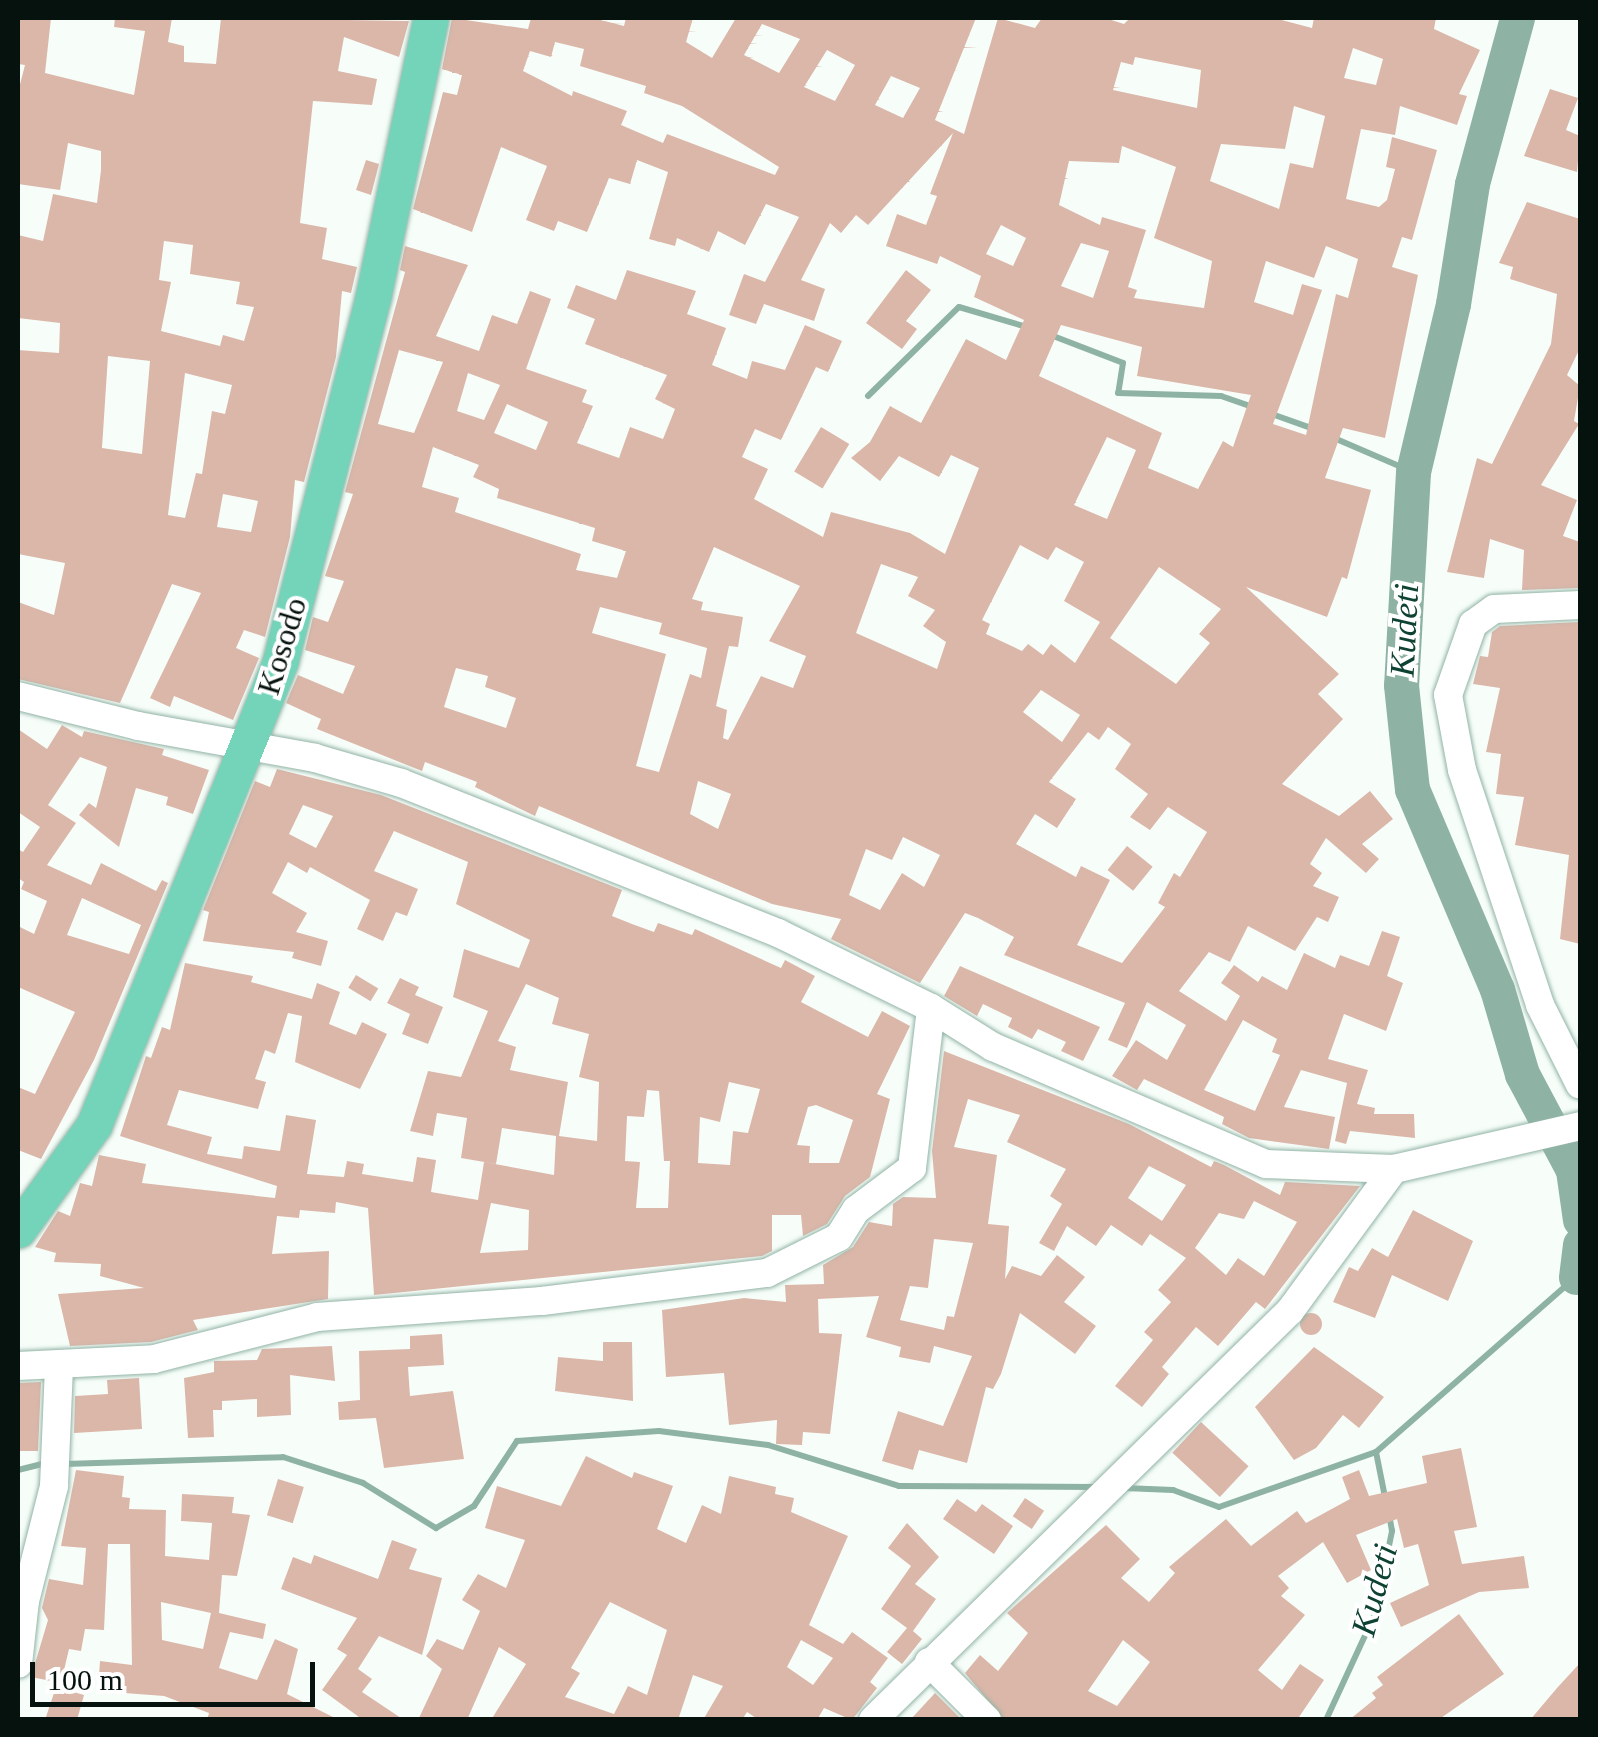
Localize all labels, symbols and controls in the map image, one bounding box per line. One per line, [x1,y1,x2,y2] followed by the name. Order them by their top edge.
[1382,582,1428,678] water label: Kudeti
[249,593,315,699] street label: Kosodo
[1343,1539,1407,1641] water label: Kudeti
[35,1642,320,1704] scale bar
[47,1663,123,1696] text: 100 m

